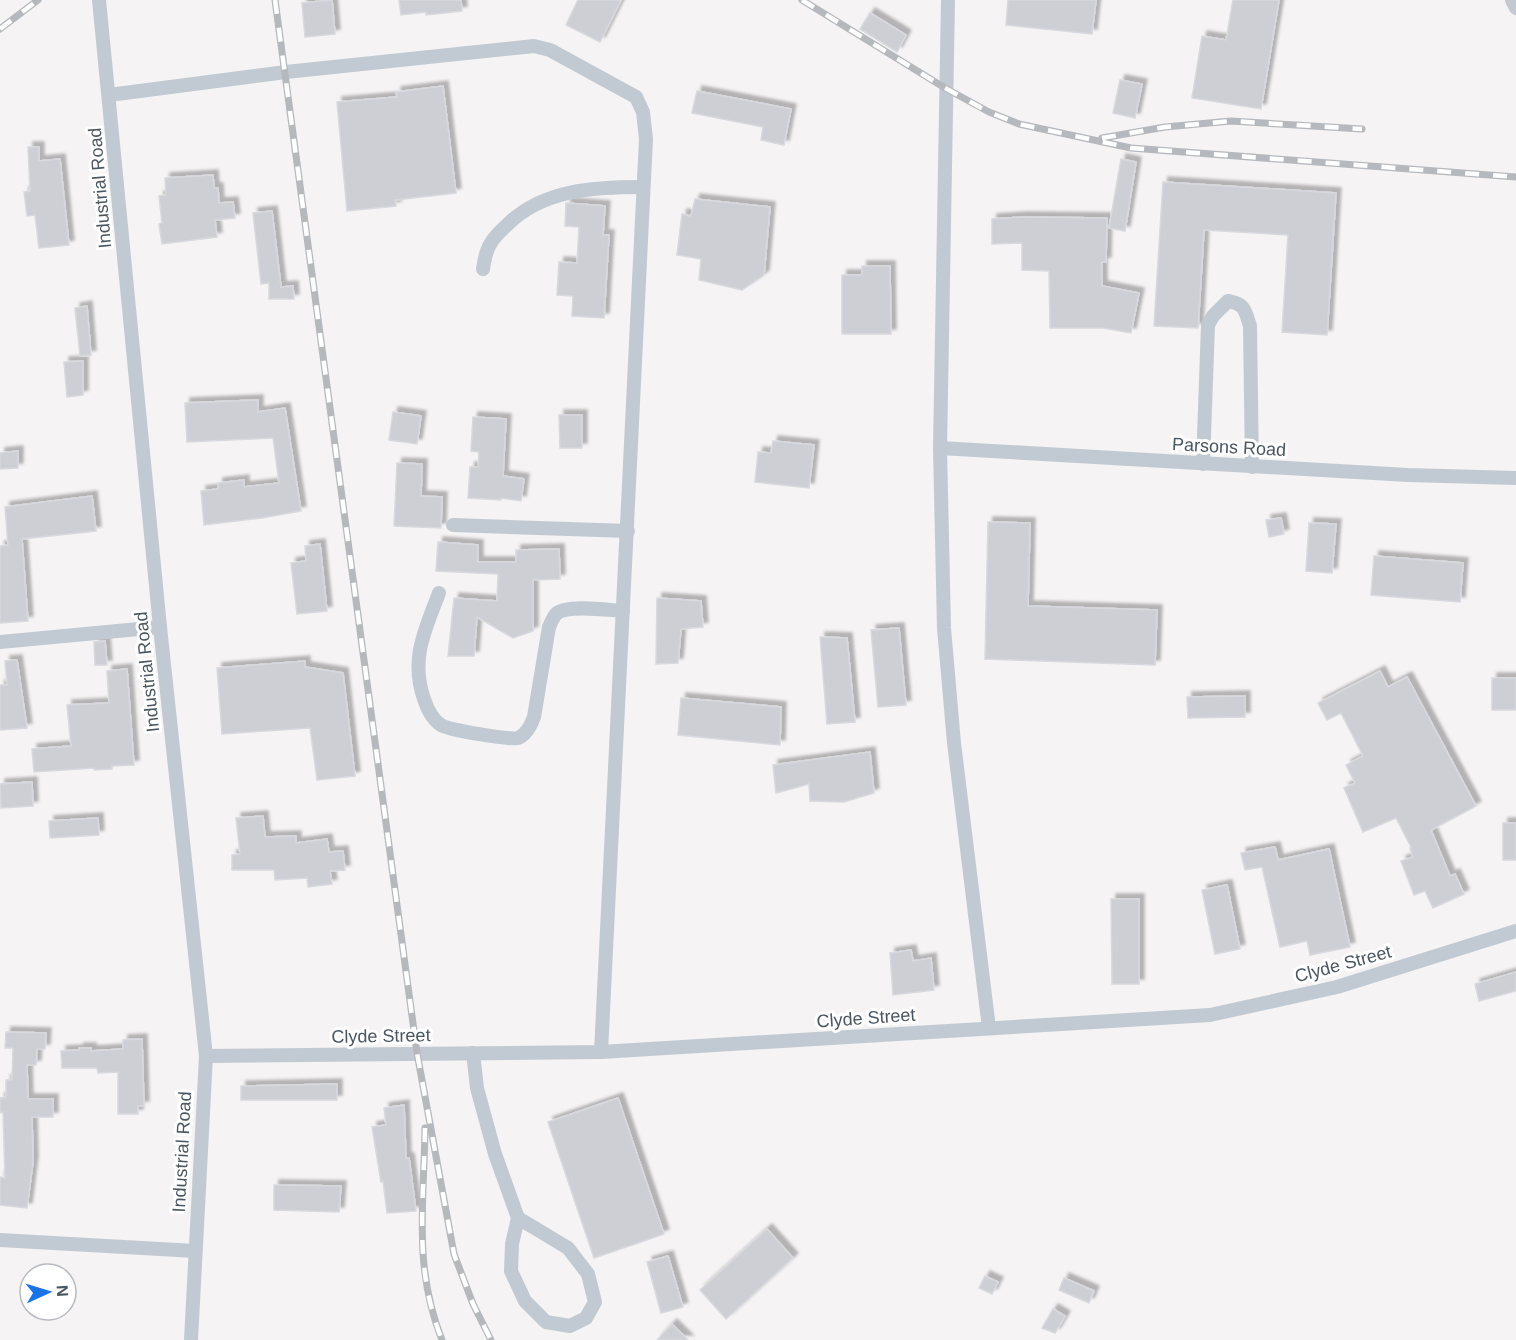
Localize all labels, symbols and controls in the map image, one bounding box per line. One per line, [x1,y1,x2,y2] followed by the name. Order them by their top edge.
[85,127,115,249] street label: Industrial Road
[1172,434,1286,460] street label: Parsons Road
[131,611,163,733] street label: Industrial Road
[1293,942,1393,986] street label: Clyde Street
[816,1005,916,1031] street label: Clyde Street
[331,1025,431,1047] street label: Clyde Street
[169,1091,195,1213] street label: Industrial Road
[18,1262,78,1322] north arrow
[54,1285,71,1297] text: N

